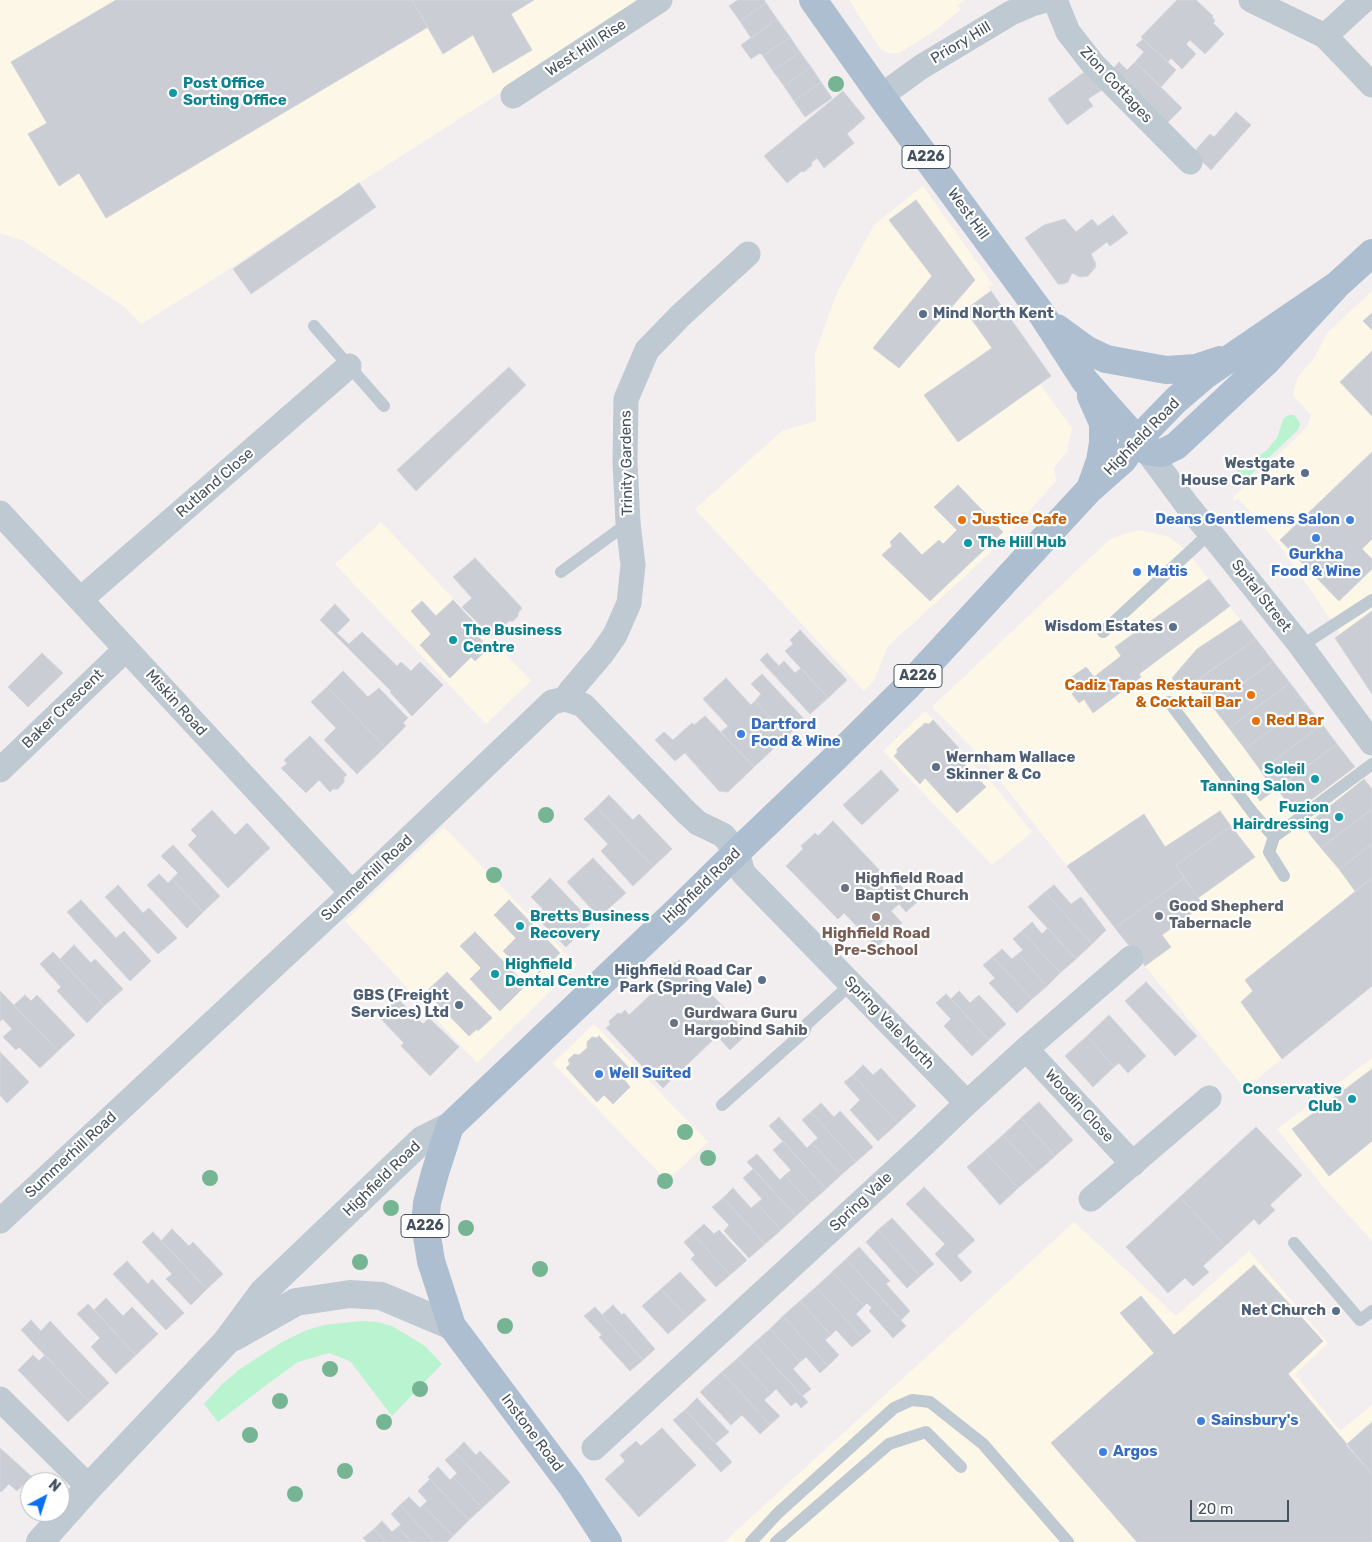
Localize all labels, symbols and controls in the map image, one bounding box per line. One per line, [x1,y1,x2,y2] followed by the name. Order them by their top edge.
[542,15,630,81] street label: West Hill Rise
[928,18,994,68] street label: Priory Hill
[1076,43,1156,127] street label: Zion Cottages
[183,75,287,110] place label: Post Office Sorting Office
[167,87,179,99] marker: Post Office Sorting Office
[902,146,950,168] road number: A226
[943,185,993,243] street label: West Hill
[933,305,1054,323] place label: Mind North Kent
[917,308,929,320] marker: Mind North Kent
[1101,395,1183,479] street label: Highfield Road
[617,410,637,516] street label: Trinity Gardens
[173,445,257,521] street label: Rutland Close
[1181,455,1295,490] place label: Westgate House Car Park
[1299,467,1311,479] marker: Westgate House Car Park
[972,511,1067,529] place label: Justice Cafe
[1155,511,1340,529] place label: Deans Gentlemens Salon
[956,514,968,526] marker: Justice Cafe
[1344,514,1356,526] marker: Deans Gentlemens Salon
[1310,532,1322,544] marker: Gurkha Food & Wine
[978,534,1067,552] place label: The Hill Hub
[962,537,974,549] marker: The Hill Hub
[1271,546,1361,581] place label: Gurkha Food & Wine
[1227,556,1295,636] street label: Spital Street
[1147,563,1188,581] place label: Matis
[1131,566,1143,578] marker: Matis
[1045,618,1163,636] place label: Wisdom Estates
[1167,621,1179,633] marker: Wisdom Estates
[463,622,562,657] place label: The Business Centre
[447,634,459,646] marker: The Business Centre
[894,664,942,688] road number: A226
[18,666,108,752] street label: Baker Crescent
[142,666,210,740] street label: Miskin Road
[1065,677,1241,712] place label: Cadiz Tapas Restaurant & Cocktail Bar
[1245,689,1257,701] marker: Cadiz Tapas Restaurant & Cocktail Bar
[1266,712,1324,730] place label: Red Bar
[1250,715,1262,727] marker: Red Bar
[751,716,841,751] place label: Dartford Food & Wine
[735,728,747,740] marker: Dartford Food & Wine
[946,749,1075,784] place label: Wernham Wallace Skinner & Co
[930,761,942,773] marker: Wernham Wallace Skinner & Co
[1200,761,1305,796] place label: Soleil Tanning Salon
[1309,773,1321,785] marker: Soleil Tanning Salon
[1233,799,1329,834] place label: Fuzion Hairdressing
[1333,811,1345,823] marker: Fuzion Hairdressing
[318,831,416,925] street label: Summerhill Road
[660,845,744,927] street label: Highfield Road
[855,870,969,905] place label: Highfield Road Baptist Church
[839,882,851,894] marker: Highfield Road Baptist Church
[1169,898,1284,933] place label: Good Shepherd Tabernacle
[530,908,650,943] place label: Bretts Business Recovery
[1153,910,1165,922] marker: Good Shepherd Tabernacle
[870,911,882,923] marker: Highfield Road Pre-School
[514,920,526,932] marker: Bretts Business Recovery
[822,925,930,960] place label: Highfield Road Pre-School
[505,956,609,991] place label: Highfield Dental Centre
[614,962,752,997] place label: Highfield Road Car Park (Spring Vale)
[489,968,501,980] marker: Highfield Dental Centre
[840,973,938,1073] street label: Spring Vale North
[756,974,768,986] marker: Highfield Road Car Park (Spring Vale)
[351,987,449,1022] place label: GBS (Freight Services) Ltd
[453,999,465,1011] marker: GBS (Freight Services) Ltd
[684,1005,808,1040] place label: Gurdwara Guru Hargobind Sahib
[668,1017,680,1029] marker: Gurdwara Guru Hargobind Sahib
[609,1065,691,1083] place label: Well Suited
[1041,1066,1117,1146] street label: Woodin Close
[593,1068,605,1080] marker: Well Suited
[1242,1081,1342,1116] place label: Conservative Club
[1346,1093,1358,1105] marker: Conservative Club
[22,1108,120,1202] street label: Summerhill Road
[340,1138,424,1220] street label: Highfield Road
[826,1169,896,1235] street label: Spring Vale
[401,1214,449,1238] road number: A226
[1241,1302,1326,1320] place label: Net Church
[1330,1305,1342,1317] marker: Net Church
[497,1391,567,1475] street label: Instone Road
[1211,1412,1299,1430] place label: Sainsbury's
[1195,1415,1207,1427] marker: Sainsbury's
[1113,1443,1157,1461] place label: Argos
[1097,1446,1109,1458] marker: Argos
[20,1472,70,1522] north arrow
[45,1476,64,1496] text: N
[1192,1490,1291,1522] scale bar
[1198,1500,1233,1518] text: 20 m

